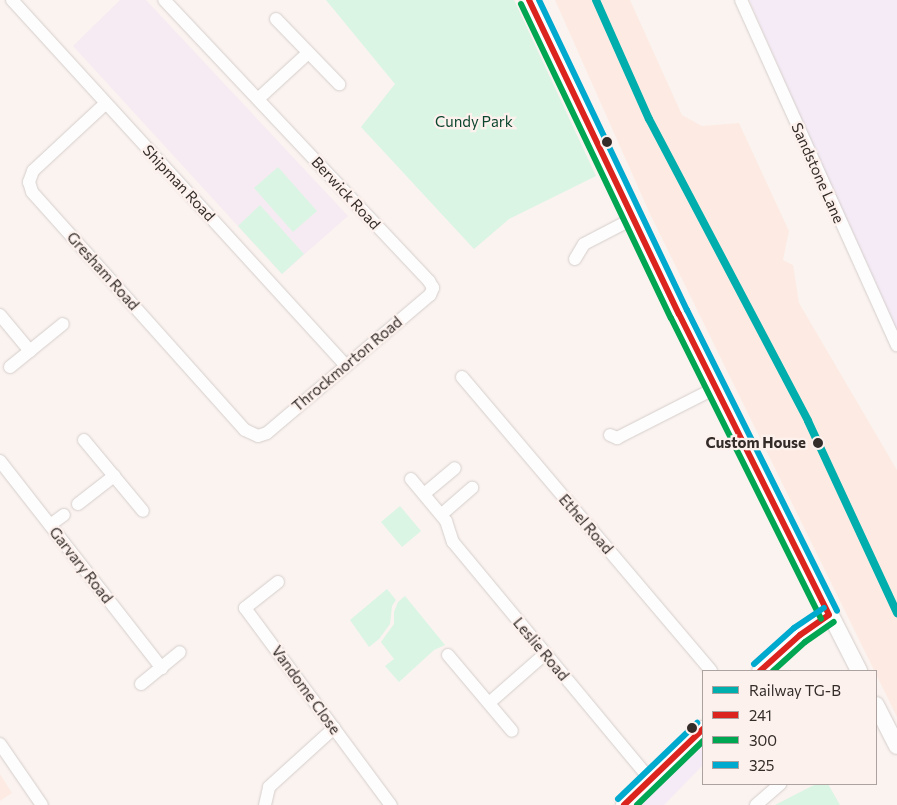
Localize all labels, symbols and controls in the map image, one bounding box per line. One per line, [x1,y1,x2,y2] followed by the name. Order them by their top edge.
[435,113,513,131] park label: Cundy Park
[788,120,848,226] street label: Sandstone Lane
[602,137,612,147] unlabelled marker
[139,141,219,225] street label: Shipman Road
[308,153,384,233] street label: Berwick Road
[63,228,143,314] street label: Gresham Road
[288,313,406,415] street label: Throckmorton Road
[705,434,806,452] place label: Custom House
[809,434,827,452] marker: Custom House
[555,491,617,557] street label: Ethel Road
[46,523,116,607] street label: Garvary Road
[509,614,573,684] street label: Leslie Road
[268,642,344,738] street label: Vandome Close
[702,670,877,785] legend
[749,681,841,699] text: Railway TG-B
[749,706,772,724] text: 241
[687,723,697,733] unlabelled marker
[749,731,777,749] text: 300
[749,756,774,774] text: 325

